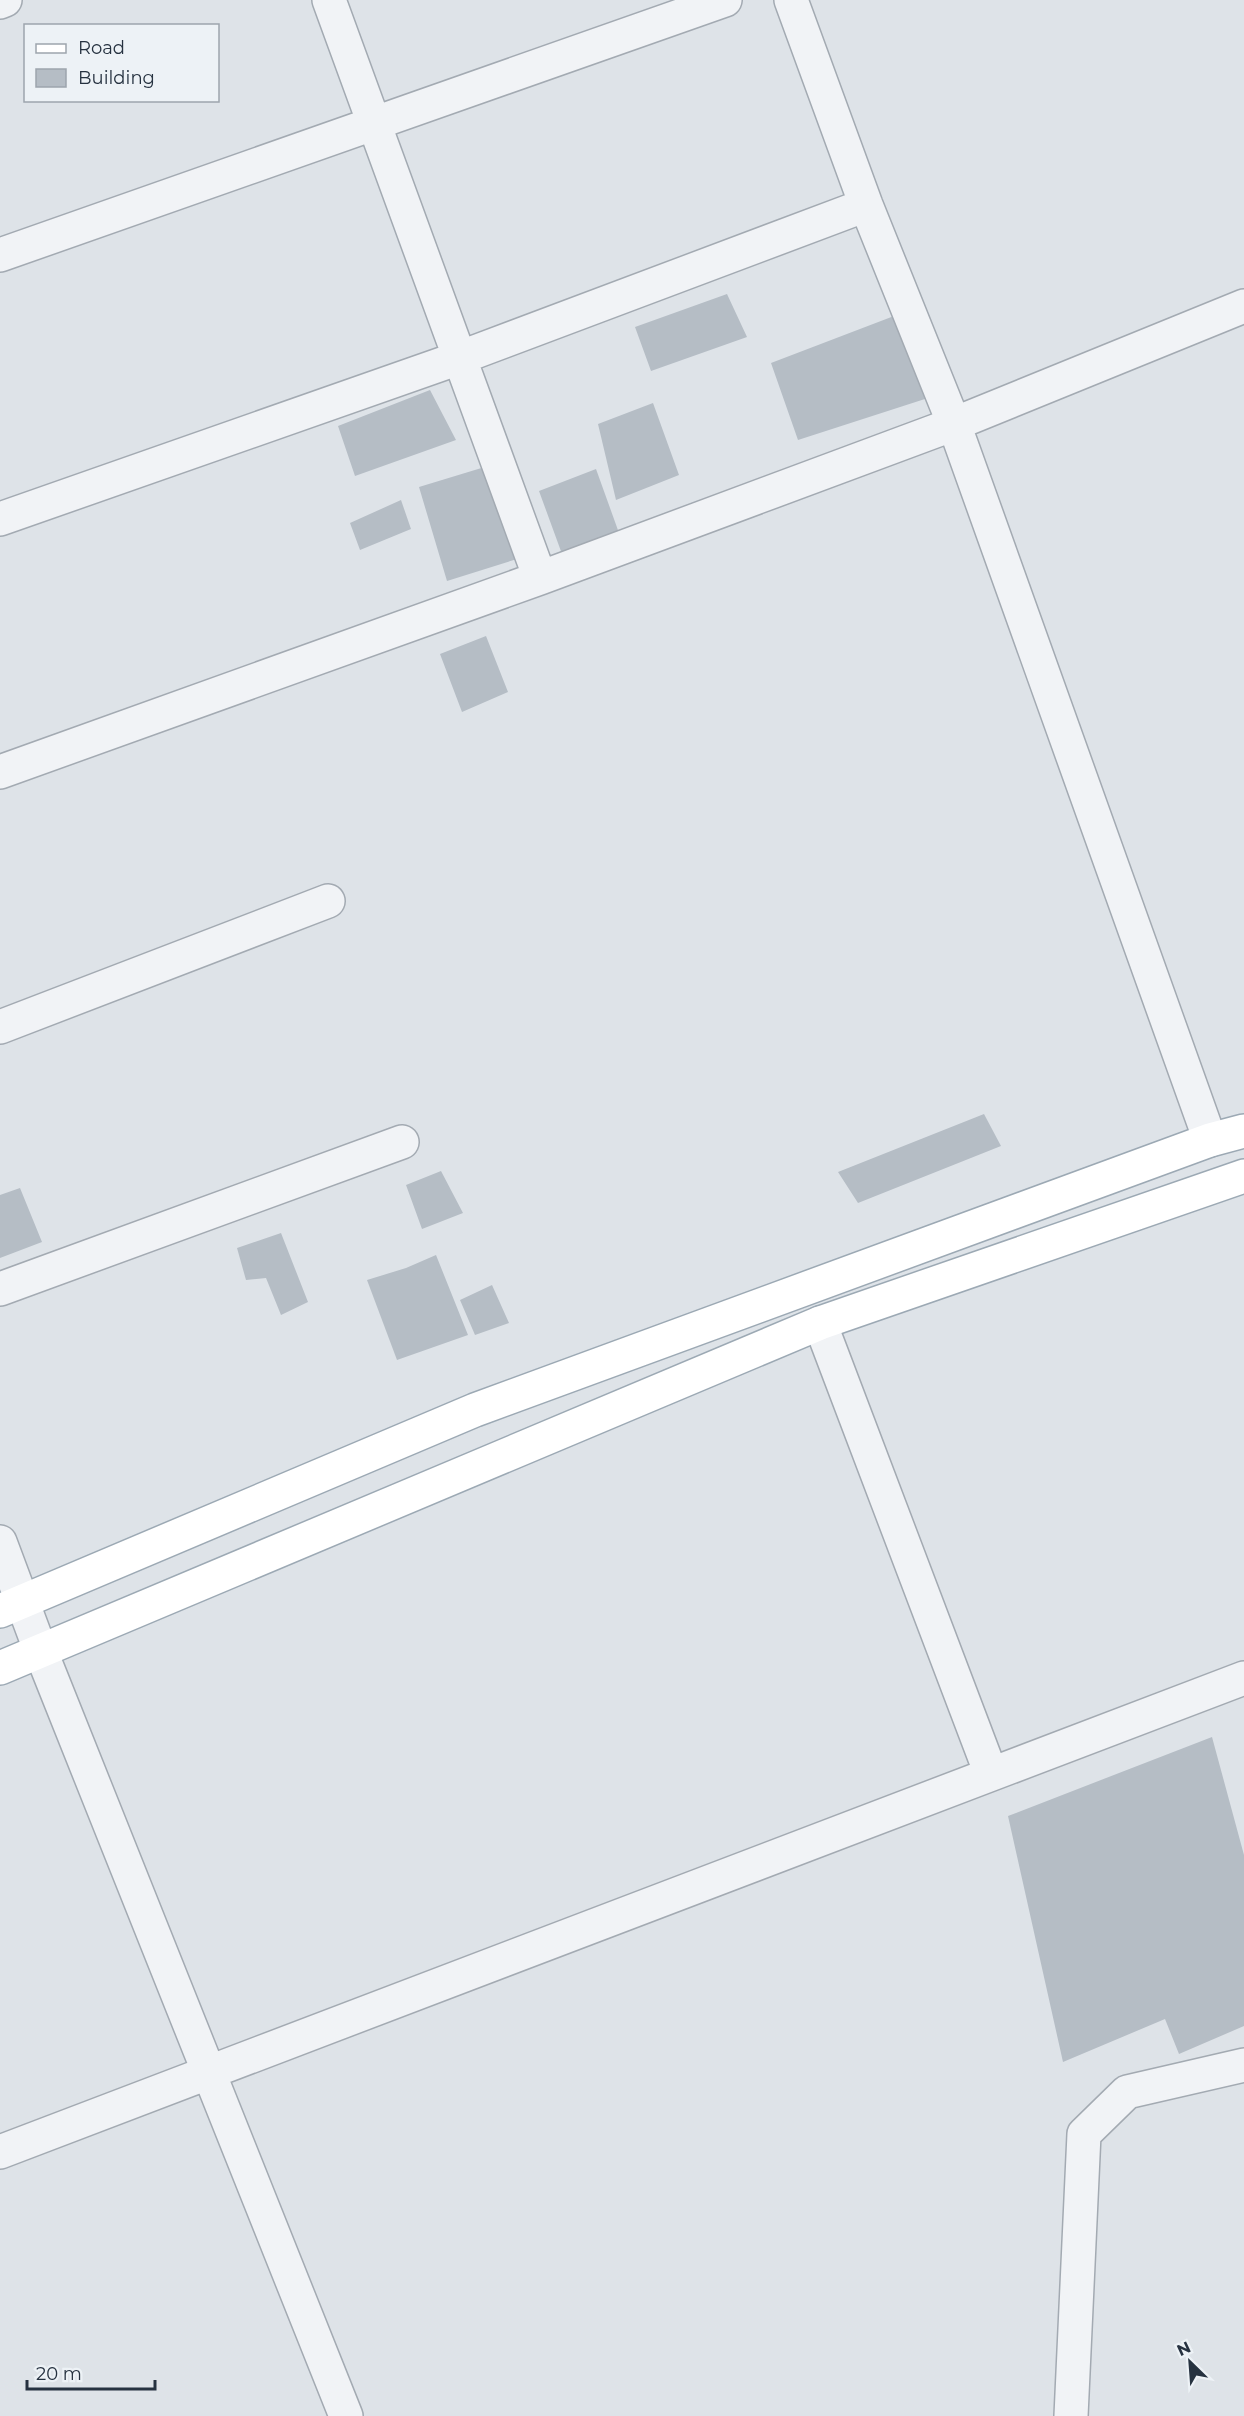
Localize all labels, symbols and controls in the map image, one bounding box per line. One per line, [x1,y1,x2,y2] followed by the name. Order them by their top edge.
[24,24,219,102] legend
[78,37,125,59] text: Road
[78,67,155,89] text: Building
[1160,2332,1220,2392] north arrow
[1174,2338,1194,2360] text: N
[27,2353,154,2391] scale bar
[36,2363,82,2385] text: 20 m

